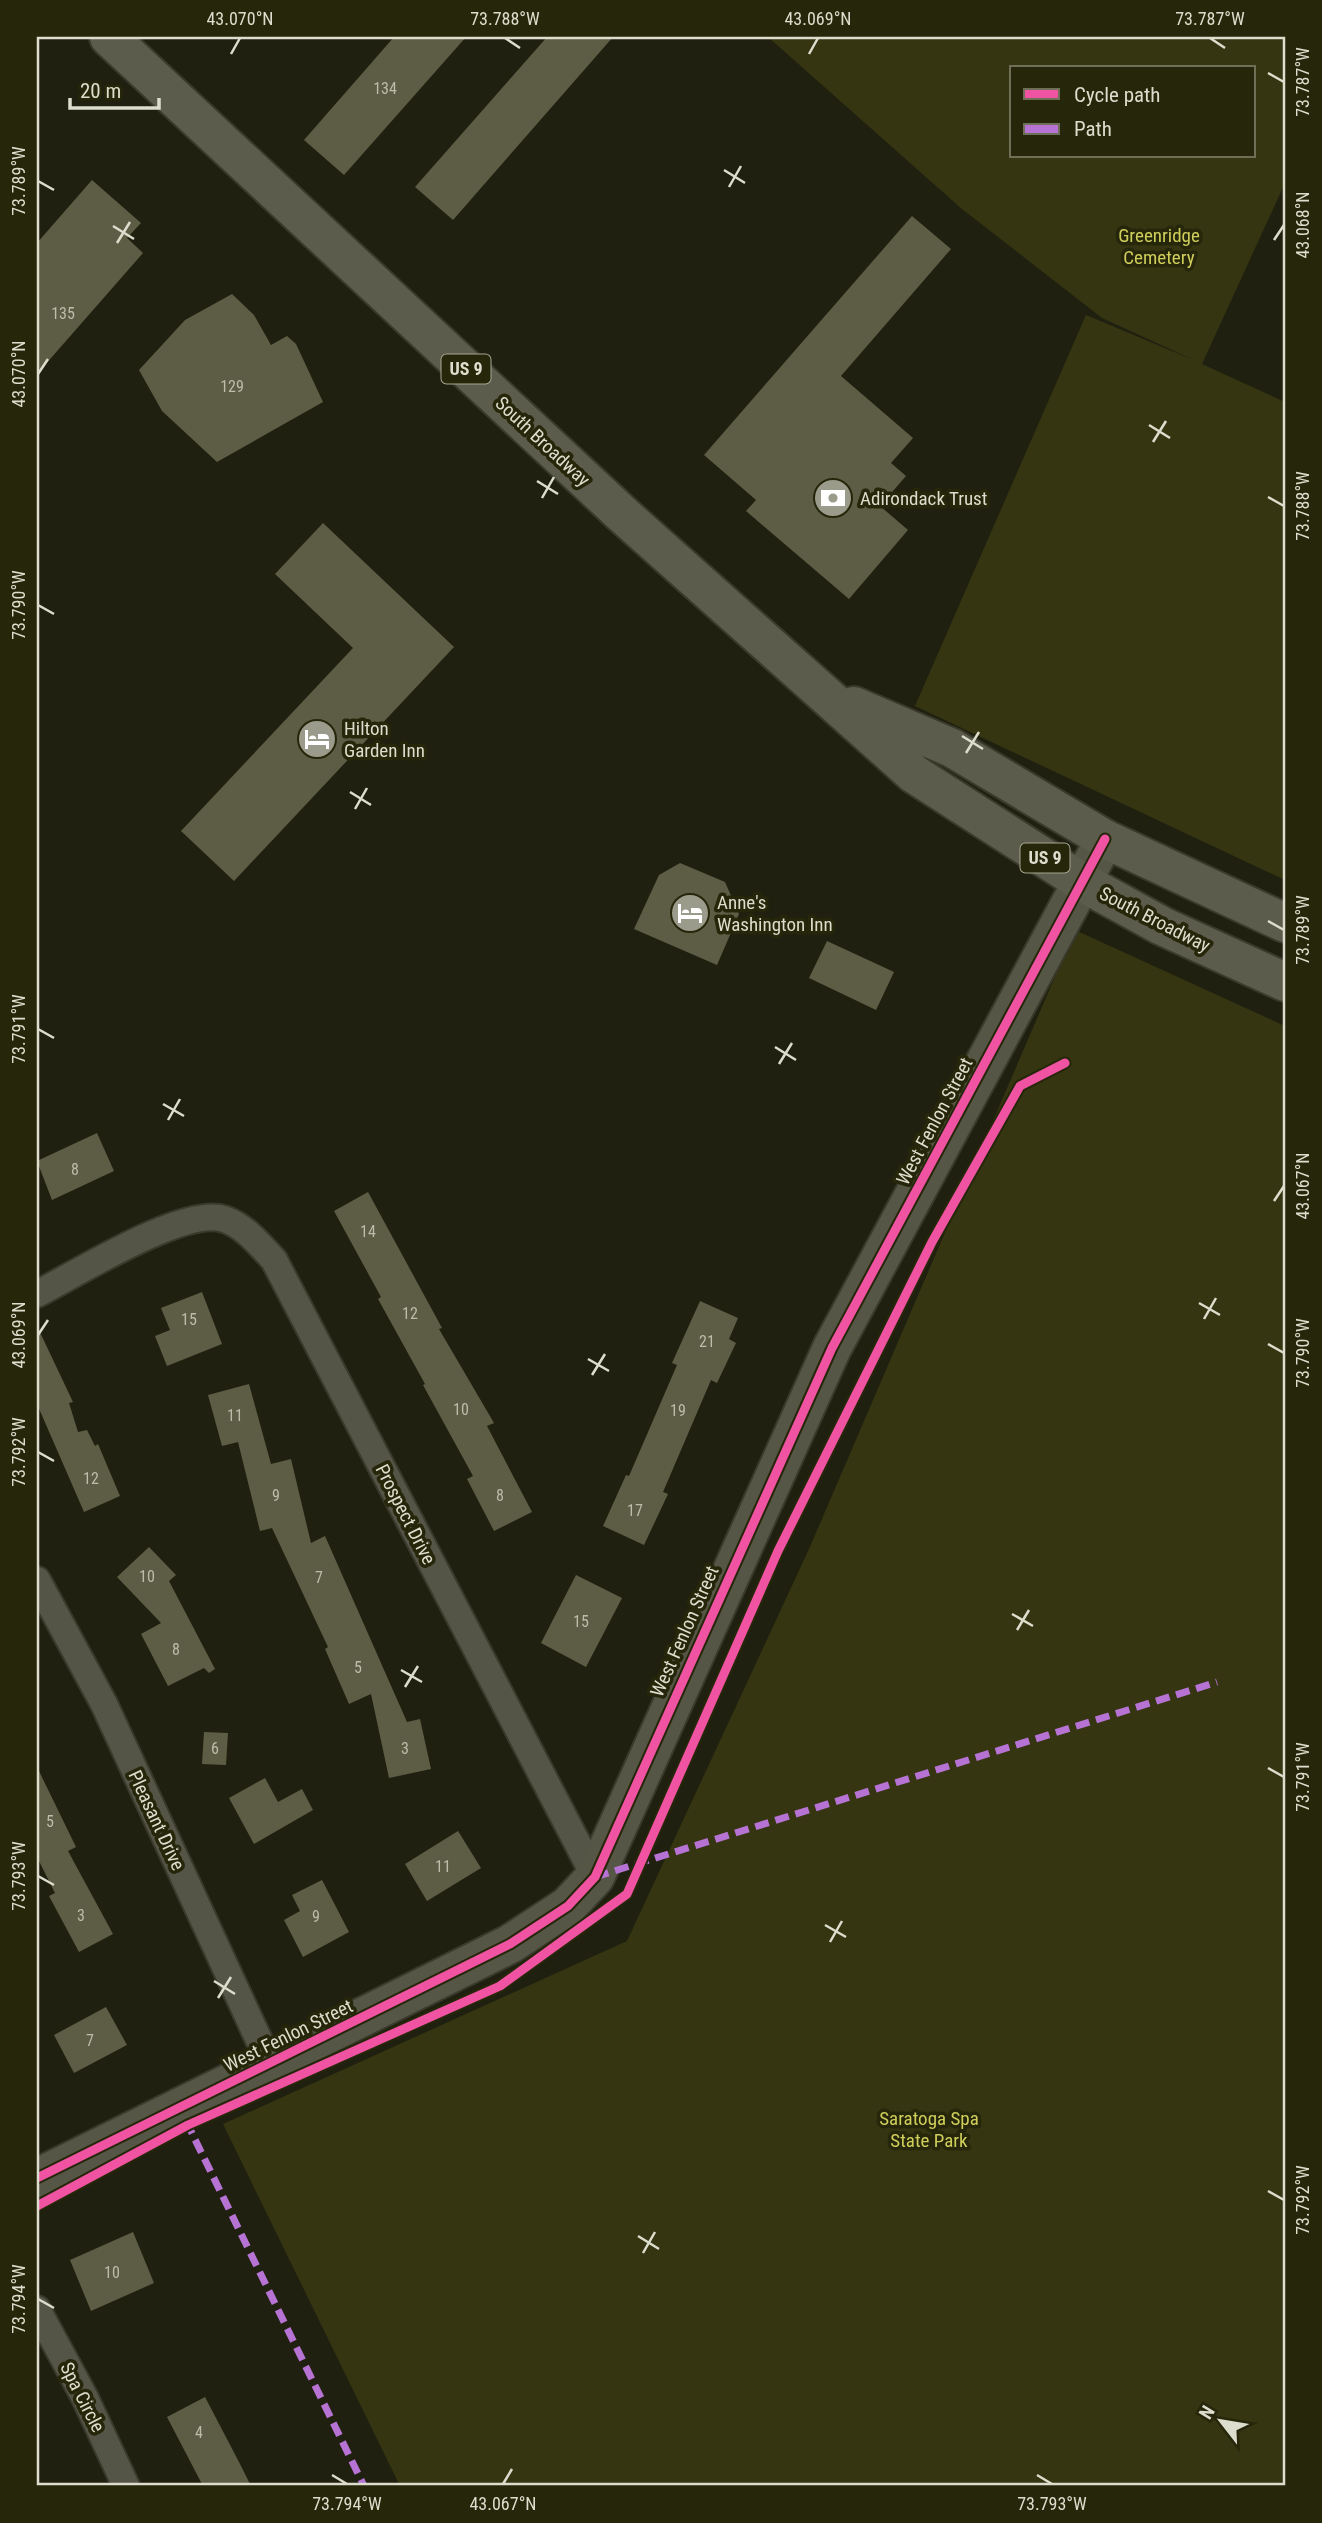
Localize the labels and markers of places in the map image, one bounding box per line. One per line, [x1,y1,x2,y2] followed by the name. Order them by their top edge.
[812,477,854,519] bank icon: Adirondack Trust
[860,487,987,510] place label: Adirondack Trust
[344,717,425,762] place label: Hilton Garden Inn
[296,718,338,760] hotel icon: Hilton Garden Inn
[717,891,833,936] place label: Anne's Washington Inn
[669,892,711,934] hotel icon: Anne's Washington Inn

